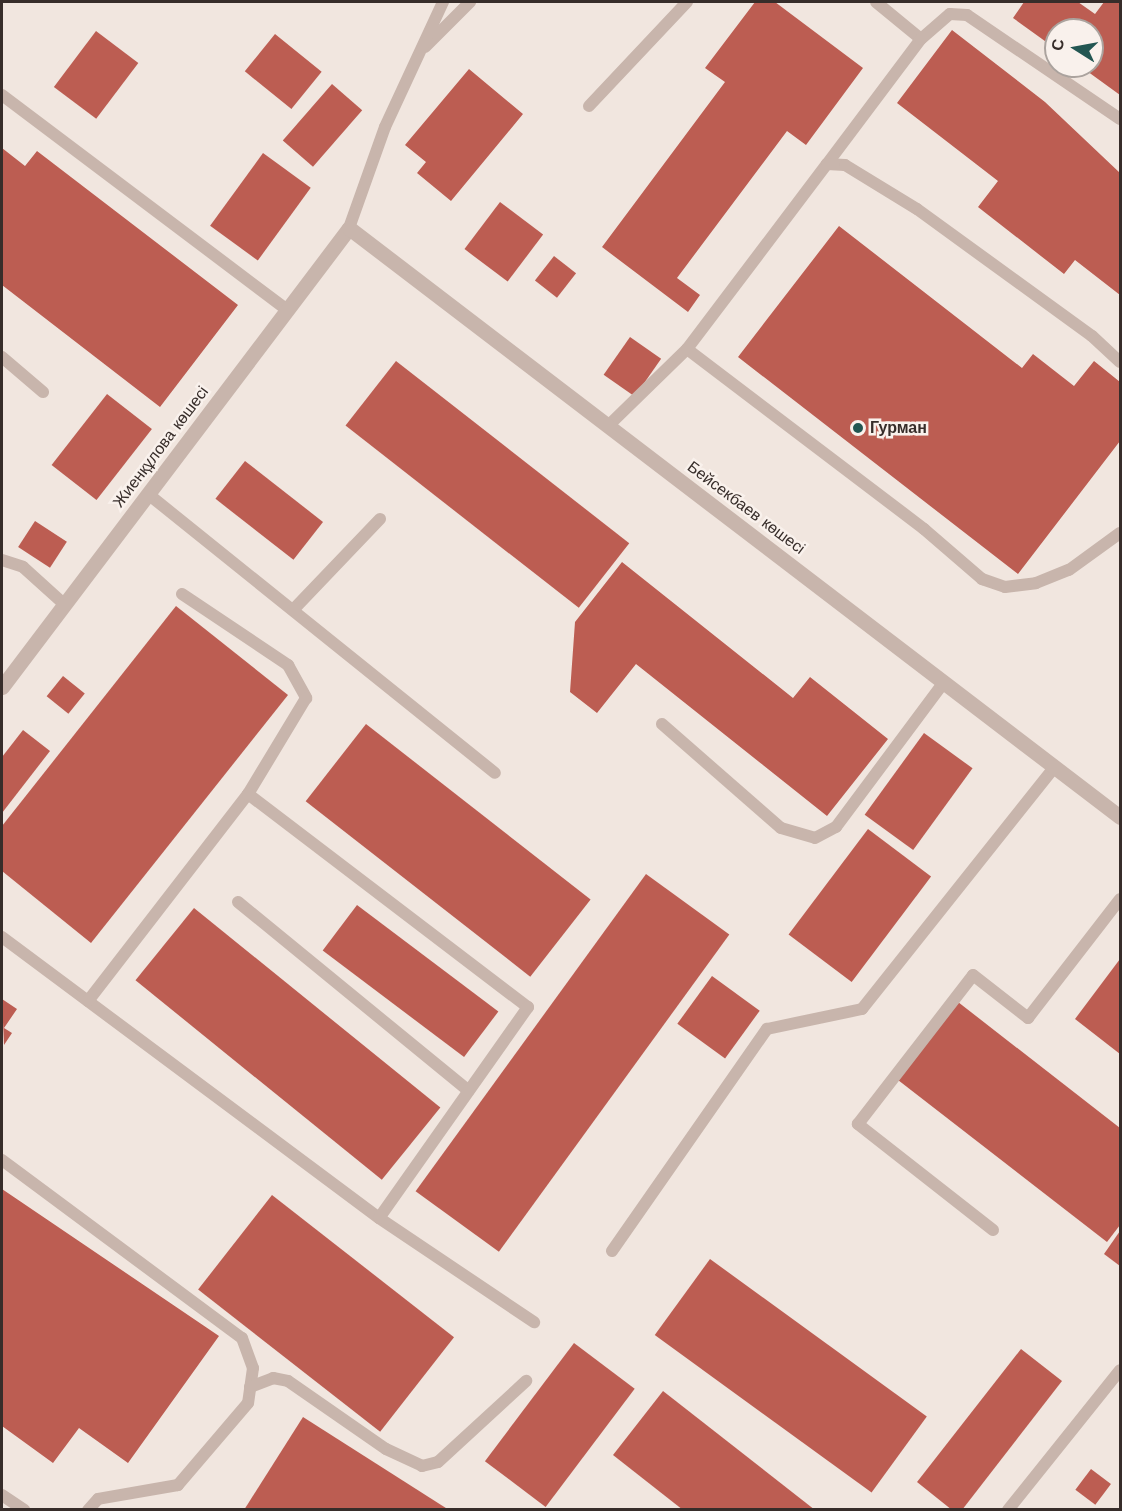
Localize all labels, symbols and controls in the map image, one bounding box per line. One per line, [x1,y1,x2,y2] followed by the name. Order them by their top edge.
[1044,18,1104,78] north arrow
[1047,37,1068,52] text: С
[109,383,213,511] street label: Жиенқұлова көшесі
[870,418,927,438] place label: Гурман
[851,421,865,435] marker: Гурман
[683,458,809,558] street label: Бейсекбаев көшесі

